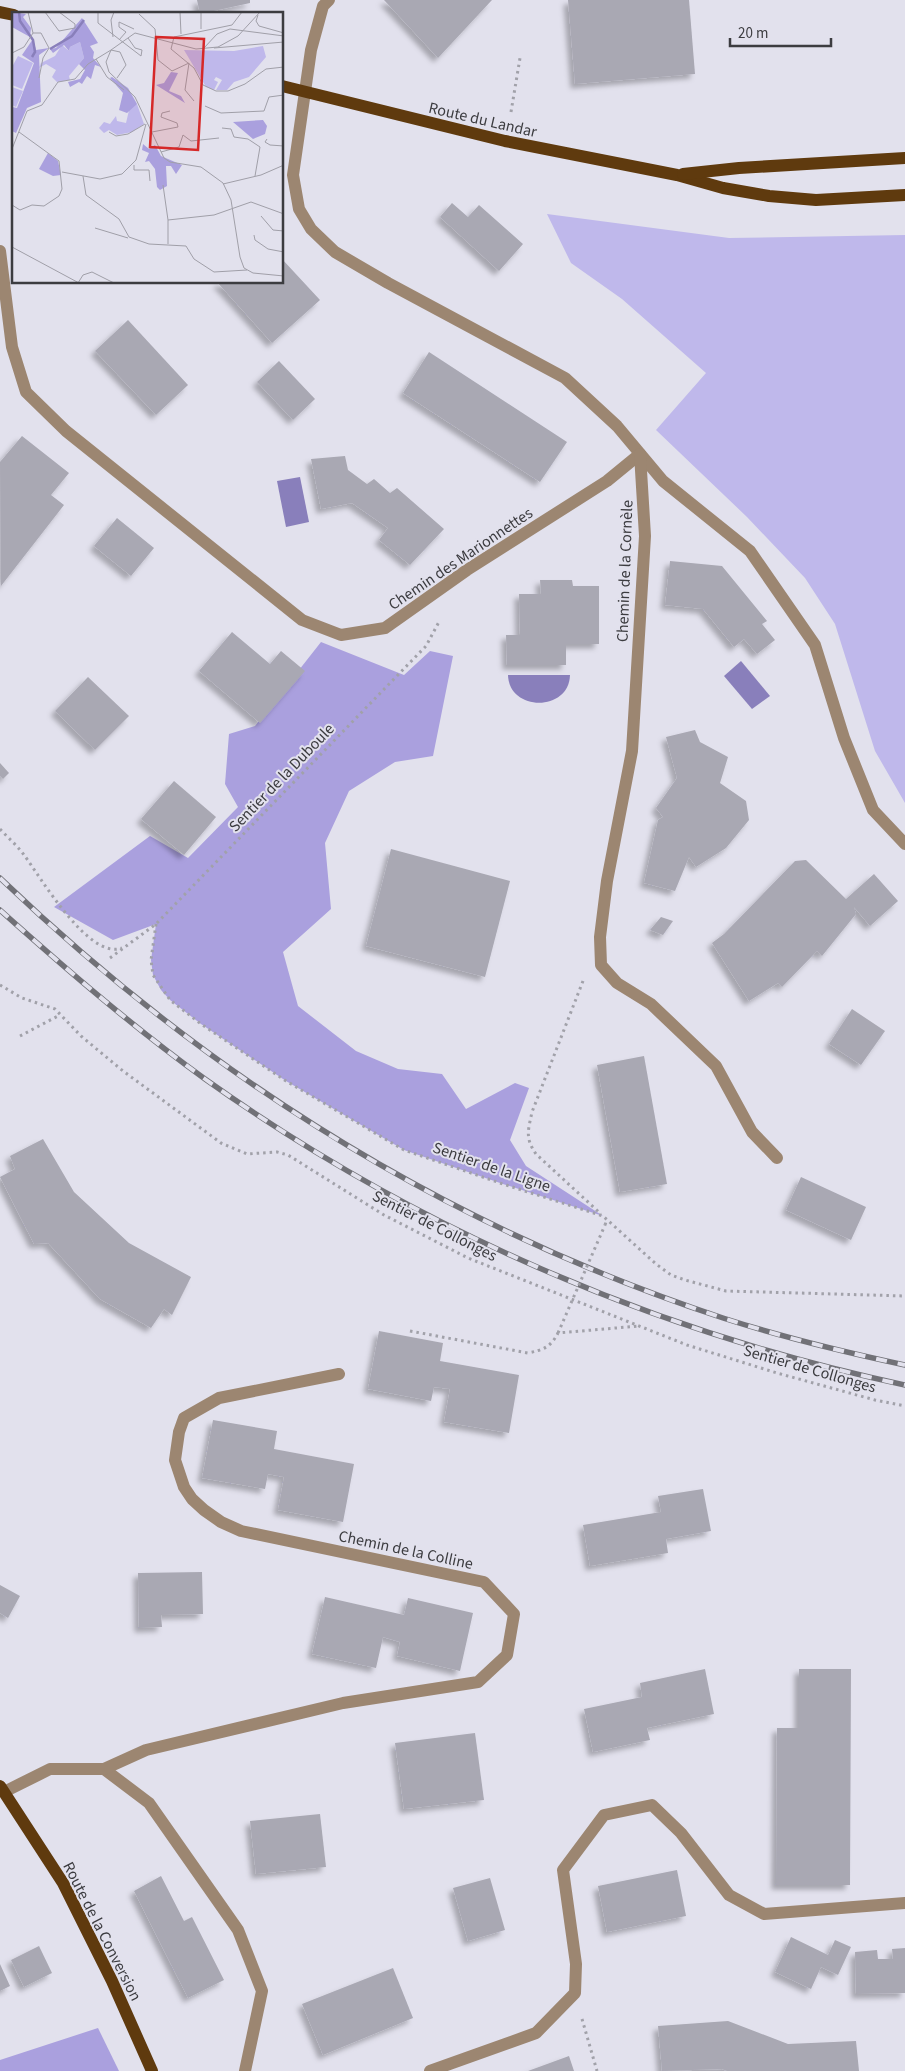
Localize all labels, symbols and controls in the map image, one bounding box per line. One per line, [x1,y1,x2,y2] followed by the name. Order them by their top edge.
[12,12,284,284] inset map
[730,15,831,47] scale bar
[738,23,768,44] text: 20 m
[426,97,540,143] street label: Route du Landar
[612,499,638,643] street label: Chemin de la Cornèle
[384,502,537,615] street label: Chemin des Marionnettes
[224,718,339,837] street label: Sentier de la Duboule
[430,1137,554,1197] street label: Sentier de la Ligne
[368,1185,501,1267] street label: Sentier de Collonges
[741,1339,879,1399] street label: Sentier de Collonges
[337,1525,475,1575] street label: Chemin de la Colline
[57,1858,147,2005] street label: Route de la Conversion

